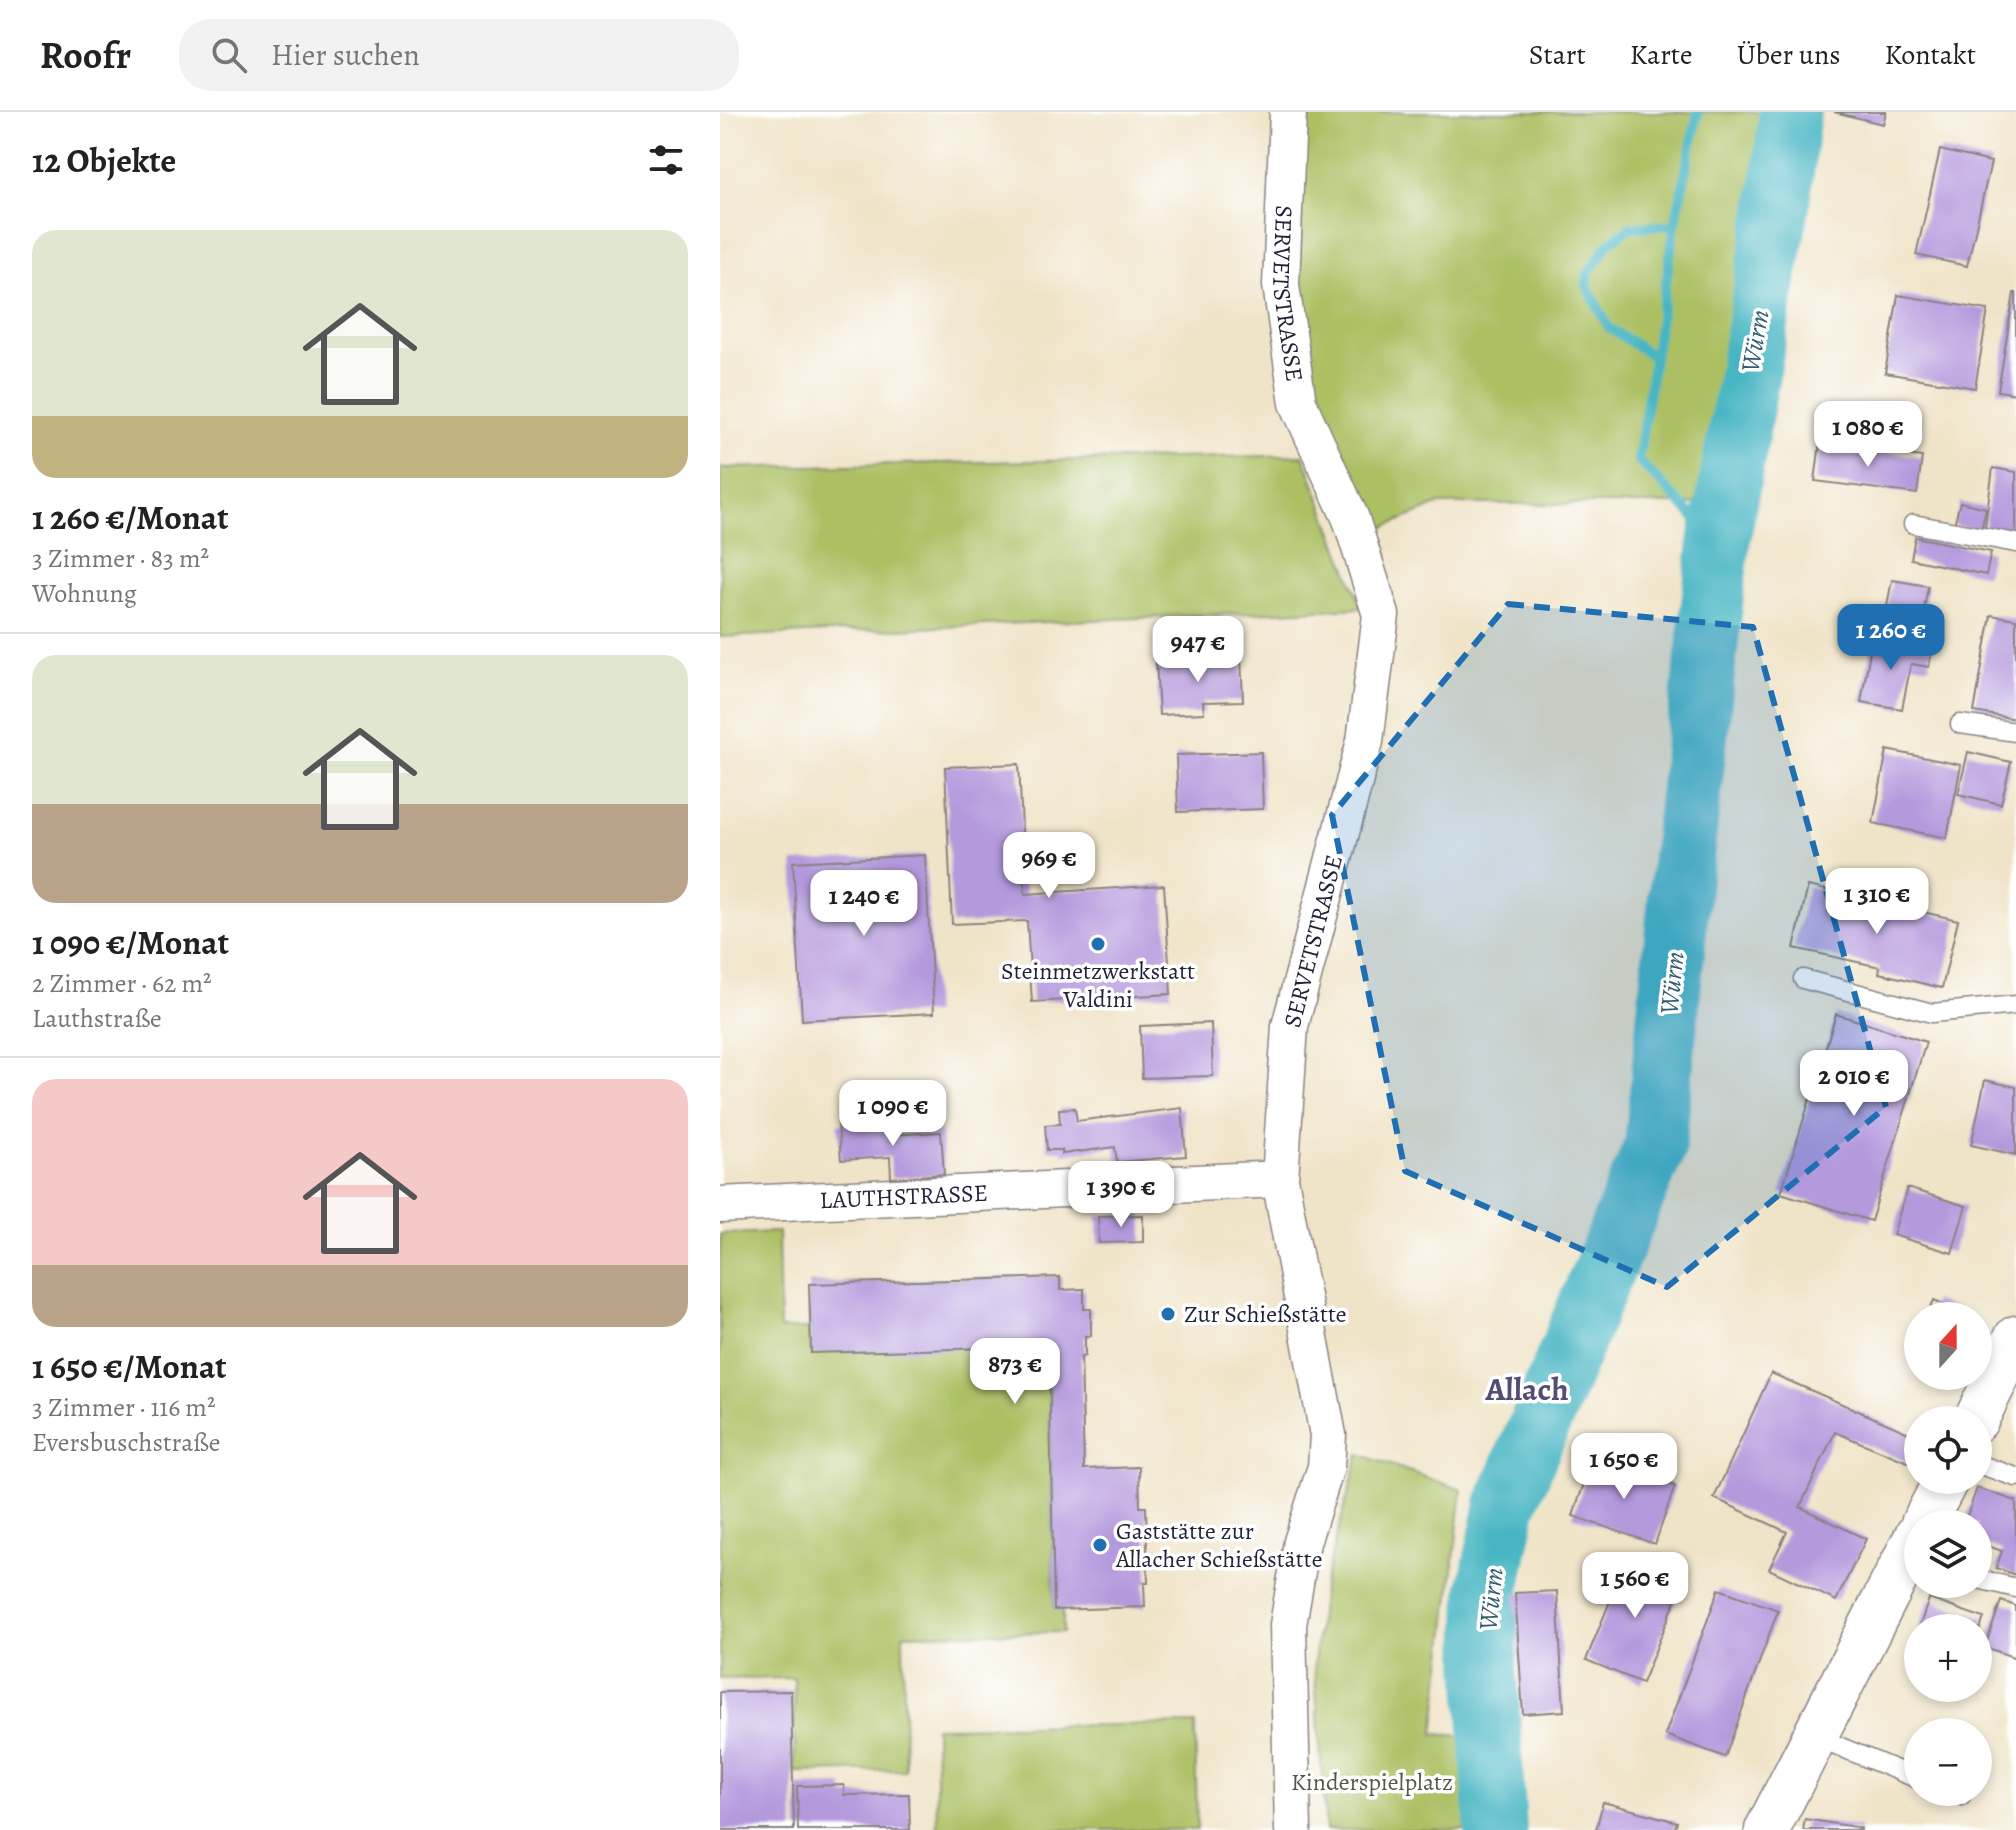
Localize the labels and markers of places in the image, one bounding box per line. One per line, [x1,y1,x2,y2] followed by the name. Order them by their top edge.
[1794,401,1942,469] pin: 1 080 €
[1817,604,1965,672] pin: 1 260 €
[1142,616,1254,684] pin: 947 €
[993,832,1105,900] pin: 969 €
[1803,868,1951,936] pin: 1 310 €
[790,870,938,938] pin: 1 240 €
[1089,935,1107,953] marker: Steinmetzwerkstatt Valdini
[1001,955,1195,1015] place label: Steinmetzwerkstatt Valdini
[1780,1050,1928,1118] pin: 2 010 €
[819,1080,967,1148] pin: 1 090 €
[1047,1161,1195,1229] pin: 1 390 €
[1184,1298,1347,1330] place label: Zur Schießstätte
[1159,1305,1177,1323] marker: Zur Schießstätte
[959,1338,1071,1406] pin: 873 €
[1550,1433,1698,1501] pin: 1 650 €
[1115,1515,1322,1575] place label: Gaststätte zur Allacher Schießstätte
[1091,1536,1109,1554] marker: Gaststätte zur Allacher Schießstätte
[1561,1552,1709,1620] pin: 1 560 €

